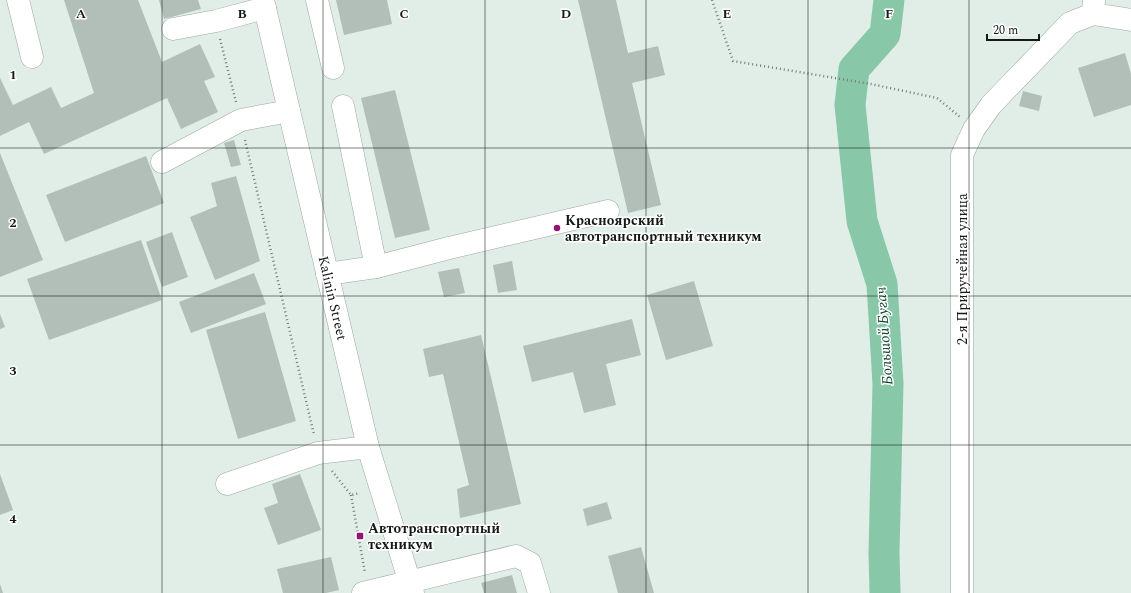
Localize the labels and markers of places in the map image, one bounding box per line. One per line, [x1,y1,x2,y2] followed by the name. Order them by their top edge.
[565,210,762,247] place label: Красноярский автотранспортный техникум
[552,223,562,233] marker: Красноярский автотранспортный техникум
[368,518,500,555] place label: Автотранспортный техникум
[355,531,365,541] marker: Автотранспортный техникум

